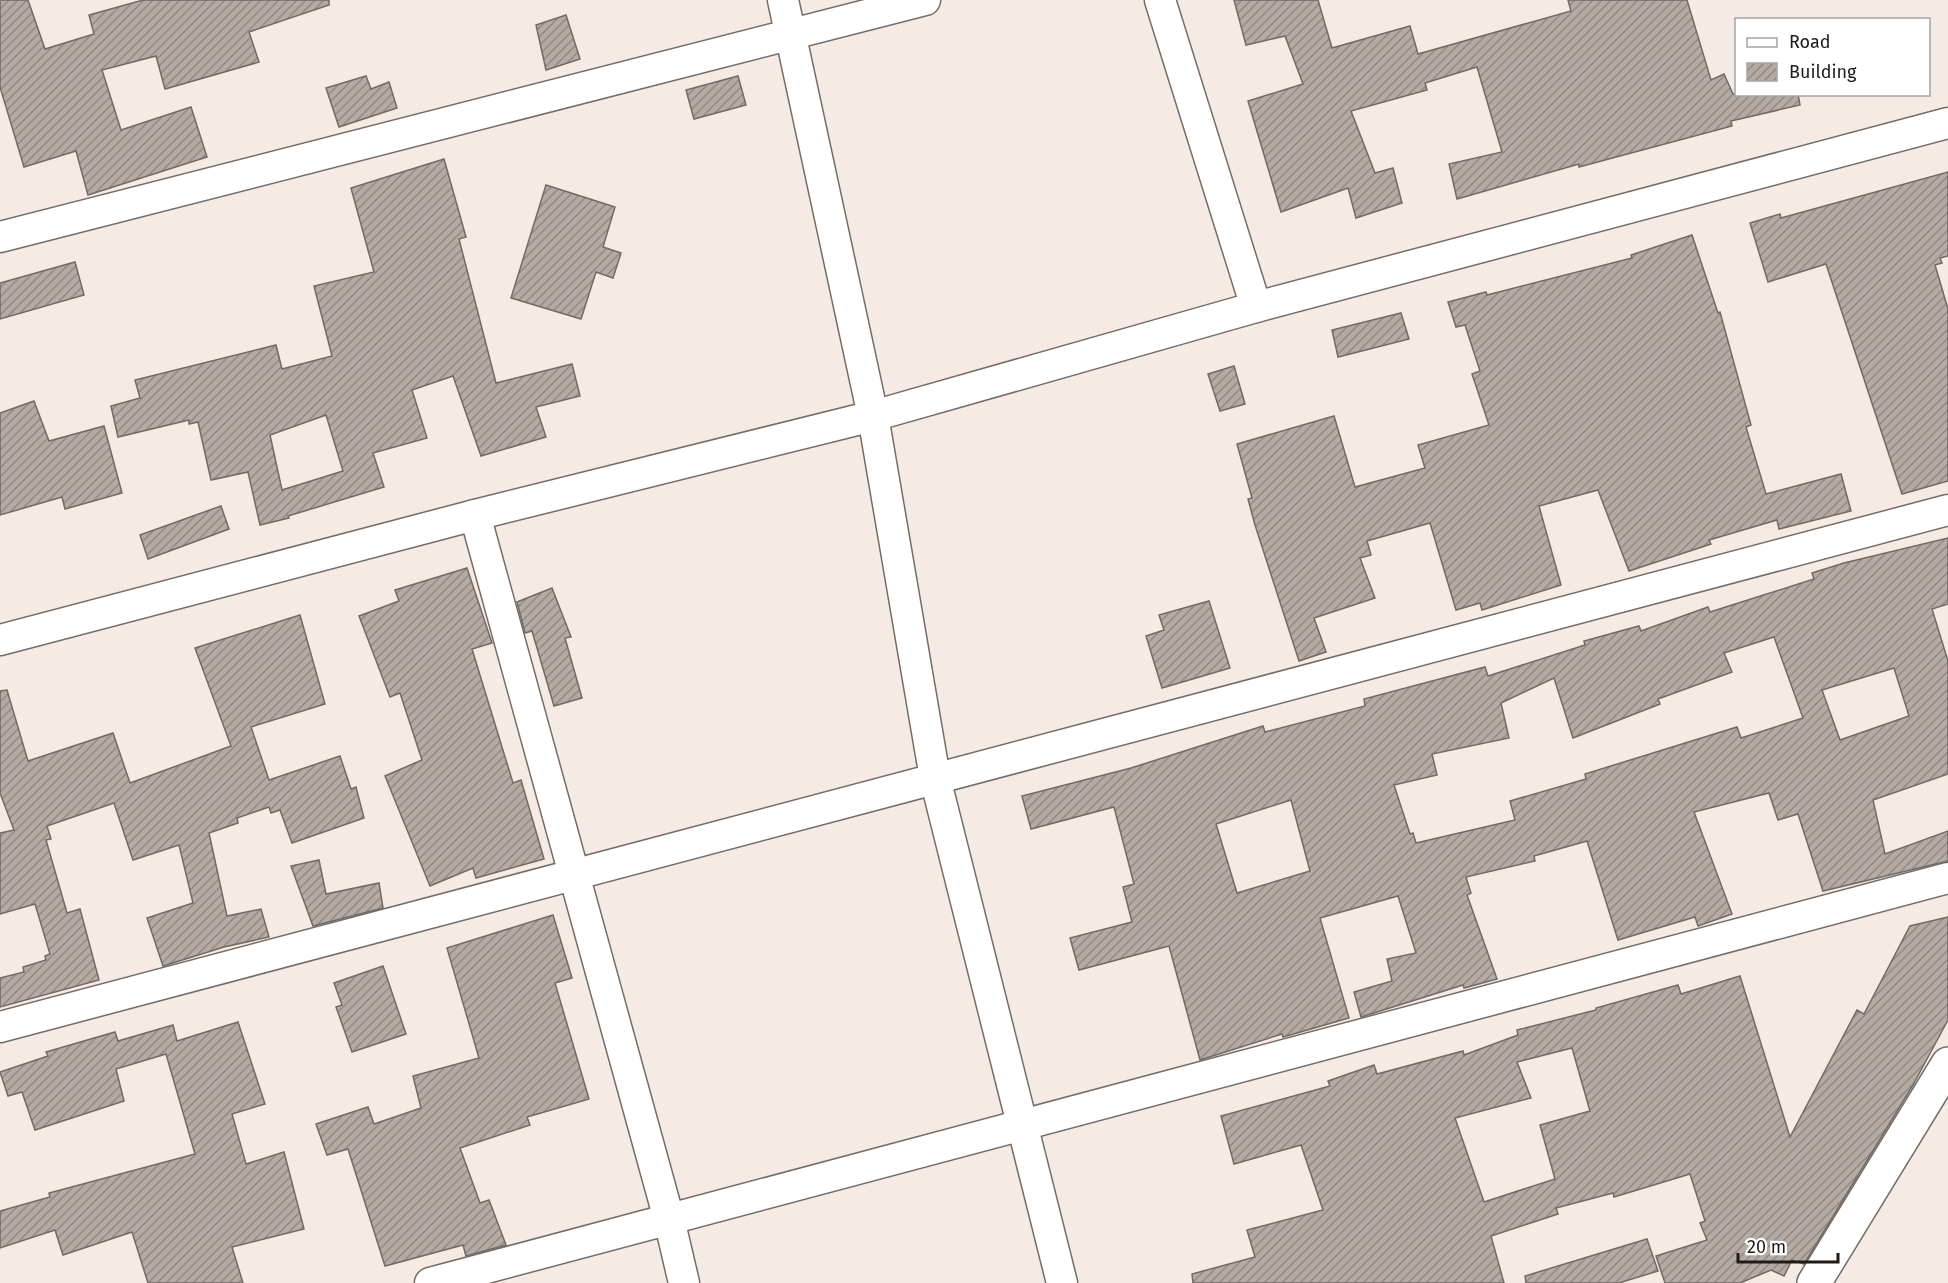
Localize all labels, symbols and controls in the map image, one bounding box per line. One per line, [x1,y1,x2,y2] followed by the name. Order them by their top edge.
[1735,18,1930,96] legend
[1789,31,1831,53] text: Road
[1789,61,1857,83] text: Building
[1738,1226,1838,1264] scale bar
[1747,1236,1786,1258] text: 20 m

